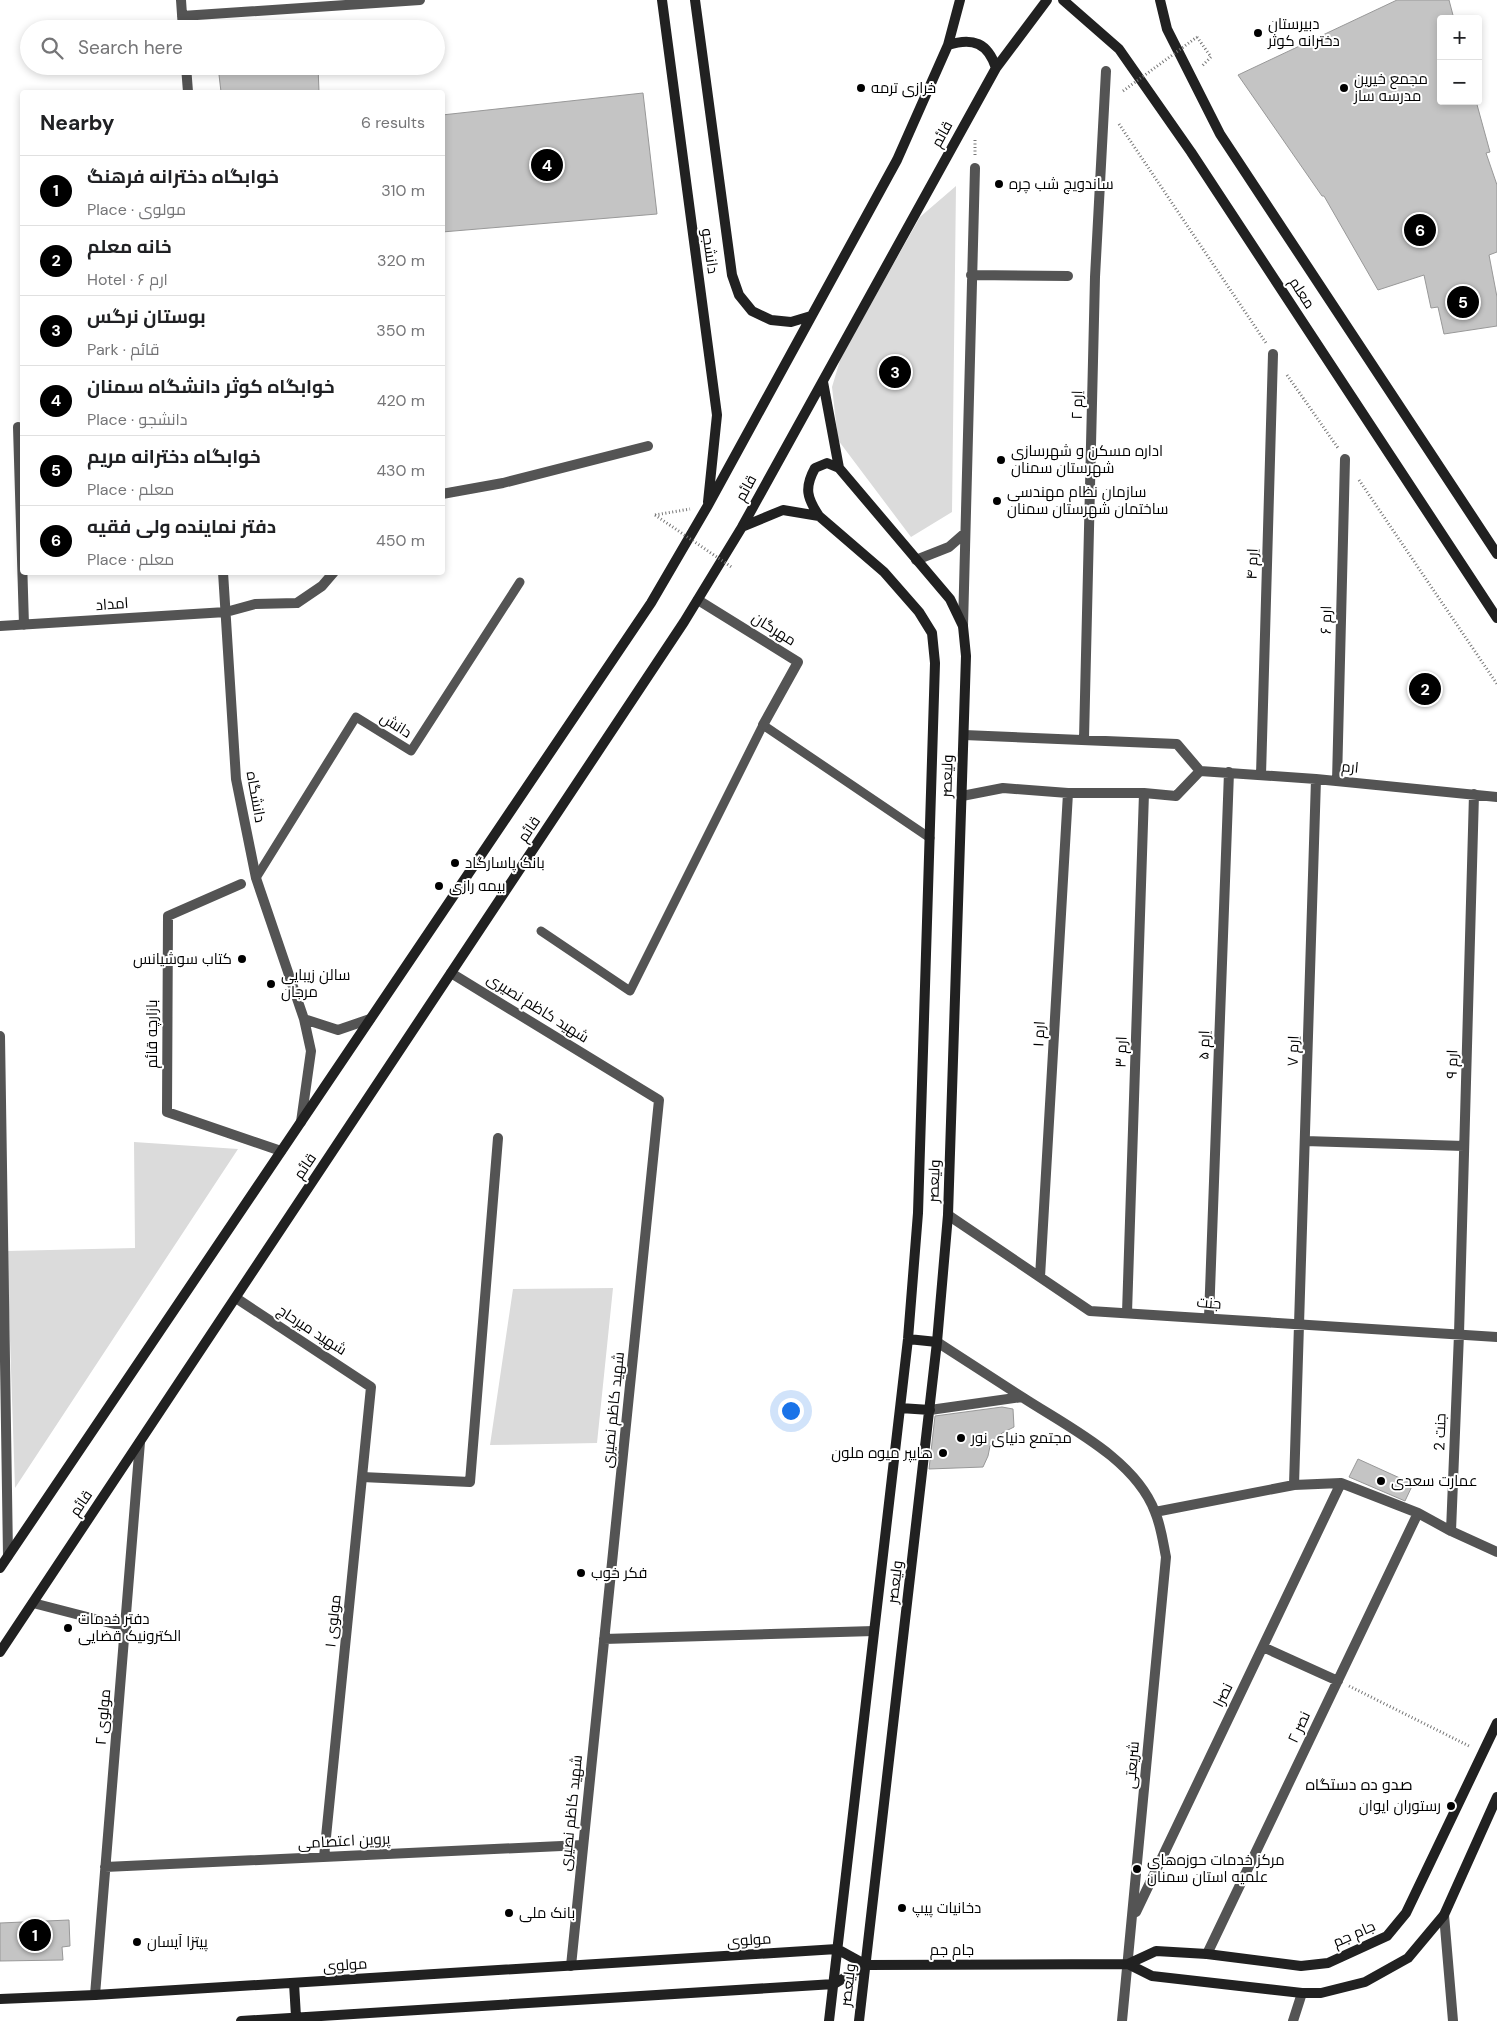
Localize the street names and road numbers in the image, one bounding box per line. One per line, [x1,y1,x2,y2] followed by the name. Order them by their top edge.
[927,117,957,151] street label: قائم
[697,227,723,275] street label: دانشجو
[1284,273,1320,313] street label: معلم
[1067,390,1087,420] street label: اِرم ۲
[731,471,761,505] street label: قائم
[1241,548,1263,580] street label: اِرم ۴
[95,593,129,615] street label: امداد
[1316,606,1336,634] street label: ارم ۶
[748,608,800,650] street label: مهرگان
[376,708,416,742] street label: دانش
[936,754,958,799] street label: ولیعصر
[1340,756,1360,778] street label: ارم
[242,770,270,824] street label: دانشگاه
[513,812,545,846] street label: قائم
[483,969,593,1047] street label: شهید کاظم نصیری
[142,1000,162,1068] street label: بازارچه قائم
[1028,1020,1050,1048] street label: ارم ۱
[1193,1030,1215,1060] street label: اِرم ۵
[1282,1035,1304,1067] street label: اِرم ۷
[1110,1036,1132,1068] street label: ارم ۳
[1441,1049,1463,1079] street label: ارم ۹
[289,1149,321,1183] street label: قائم
[923,1159,945,1204] street label: ولیعصر
[1196,1292,1222,1314] street label: جنت
[273,1300,350,1361] street label: شهید میرحاج
[597,1351,629,1469] street label: شهید کاظم نصیری
[1429,1413,1451,1451] street label: جنت 2
[65,1486,97,1520] street label: قائم
[882,1559,908,1606] street label: ولیعصر
[320,1594,346,1648] street label: مولوی ۱
[1209,1679,1237,1711] street label: نصرا
[91,1688,115,1746] street label: مولوی ۲
[1283,1708,1315,1746] street label: نصر ۲
[1120,1740,1144,1790] street label: شریعتی
[555,1754,587,1872] street label: شهید کاظم نصیری
[297,1829,391,1853] street label: پروین اعتصامی
[1330,1916,1378,1952] street label: جام جم
[726,1928,772,1952] street label: مولوی
[930,1940,974,1960] street label: جام جم
[322,1953,368,1977] street label: مولوی
[835,1962,861,2009] street label: ولیعصر

